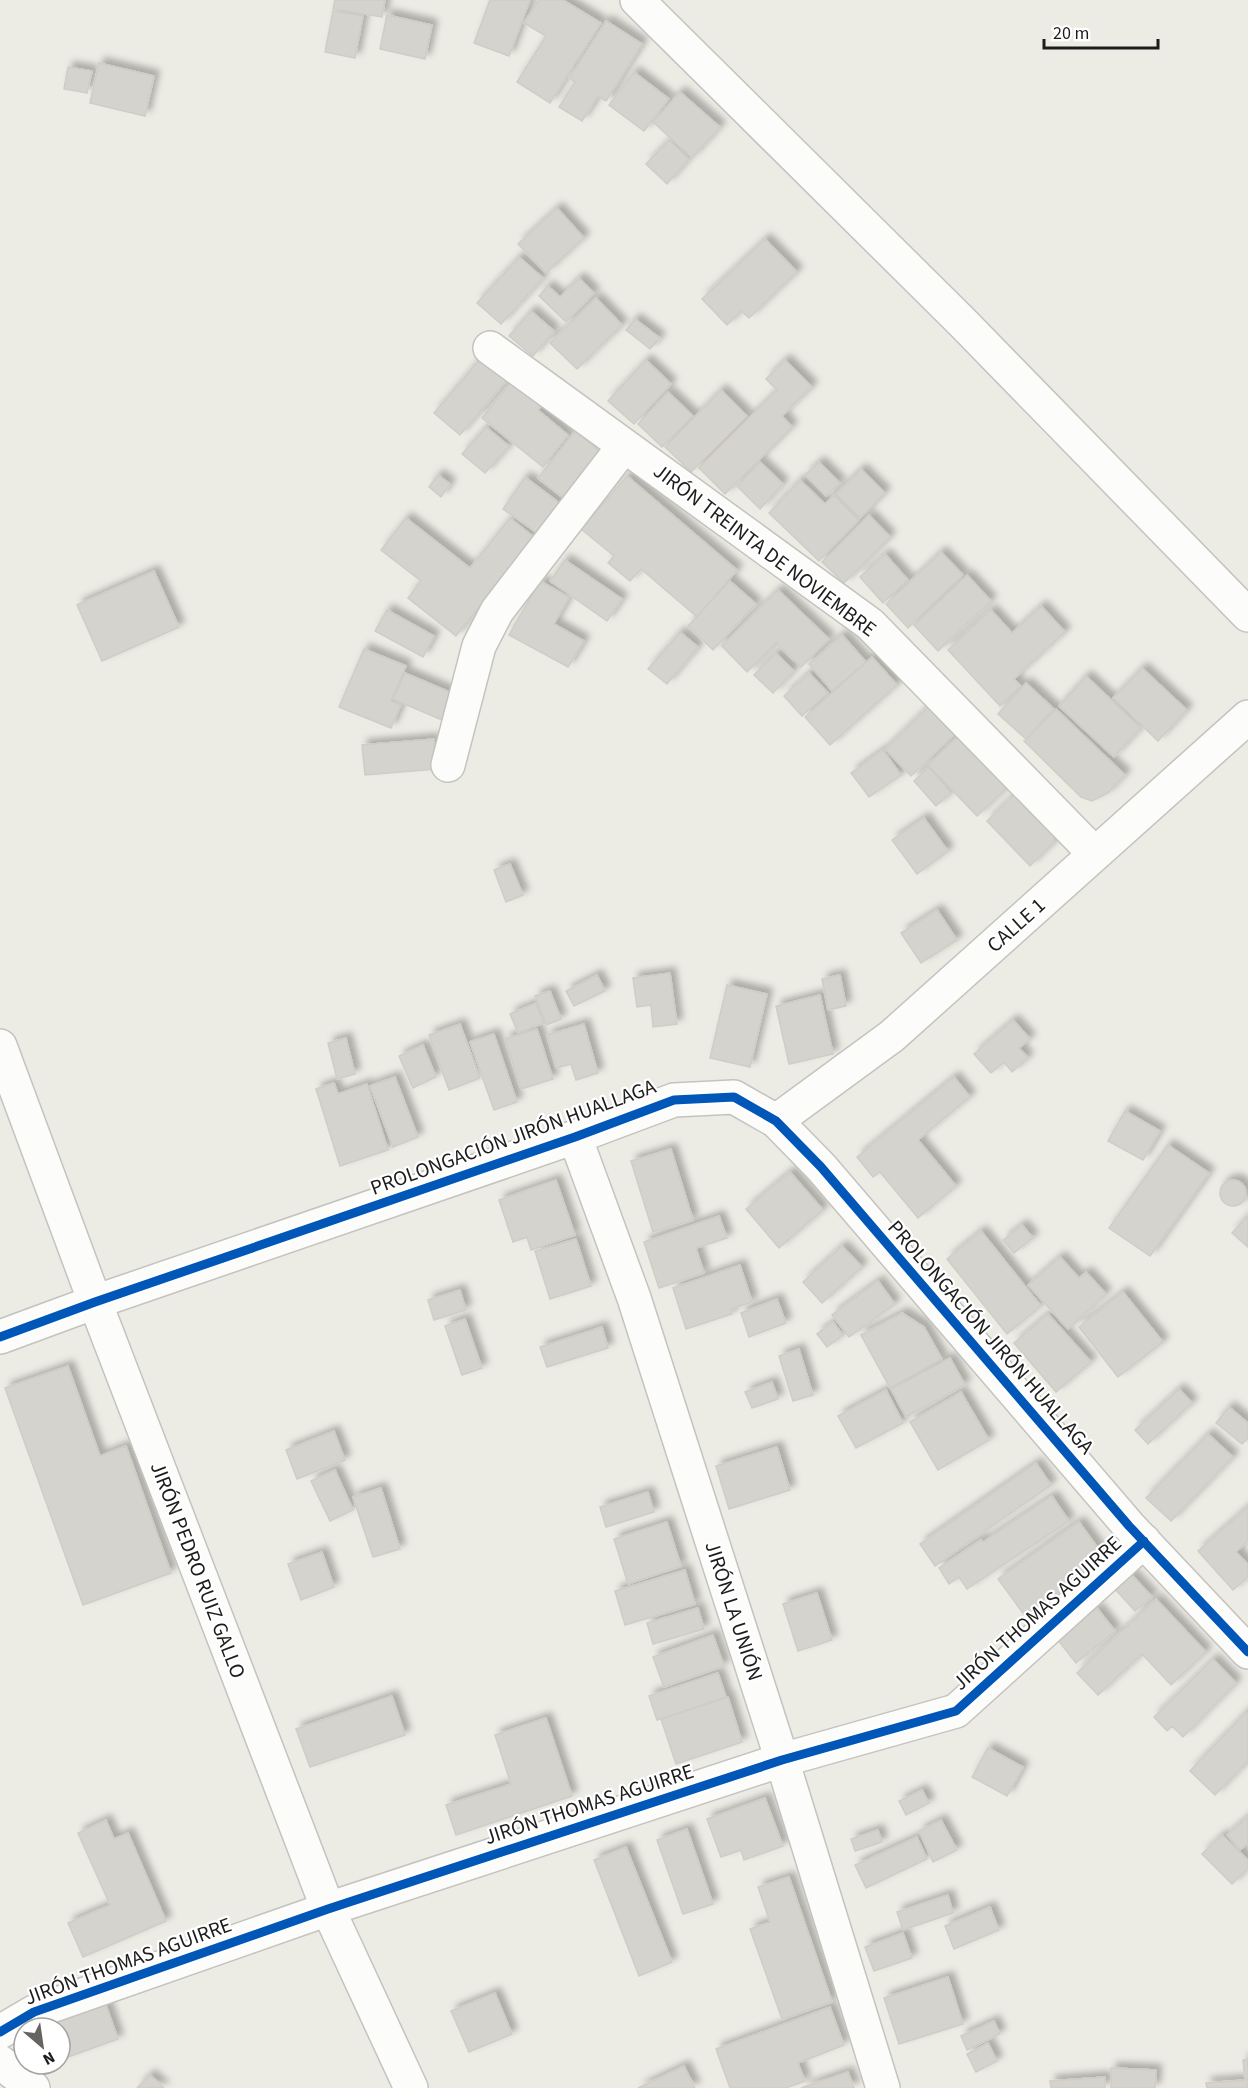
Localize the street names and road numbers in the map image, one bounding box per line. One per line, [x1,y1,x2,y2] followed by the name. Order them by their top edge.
[647,456,883,644] street label: JIRÓN TREINTA DE NOVIEMBRE
[980,891,1052,959] street label: CALLE 1
[366,1071,660,1203] street label: PROLONGACIÓN JIRÓN HUALLAGA
[881,1213,1102,1461] street label: PROLONGACIÓN JIRÓN HUALLAGA
[143,1457,253,1683] street label: JIRÓN PEDRO RUIZ GALLO
[946,1529,1128,1697] street label: JIRÓN THOMAS AGUIRRE
[697,1537,771,1685] street label: JIRÓN LA UNIÓN
[480,1756,698,1852] street label: JIRÓN THOMAS AGUIRRE
[20,1910,236,2012] street label: JIRÓN THOMAS AGUIRRE

